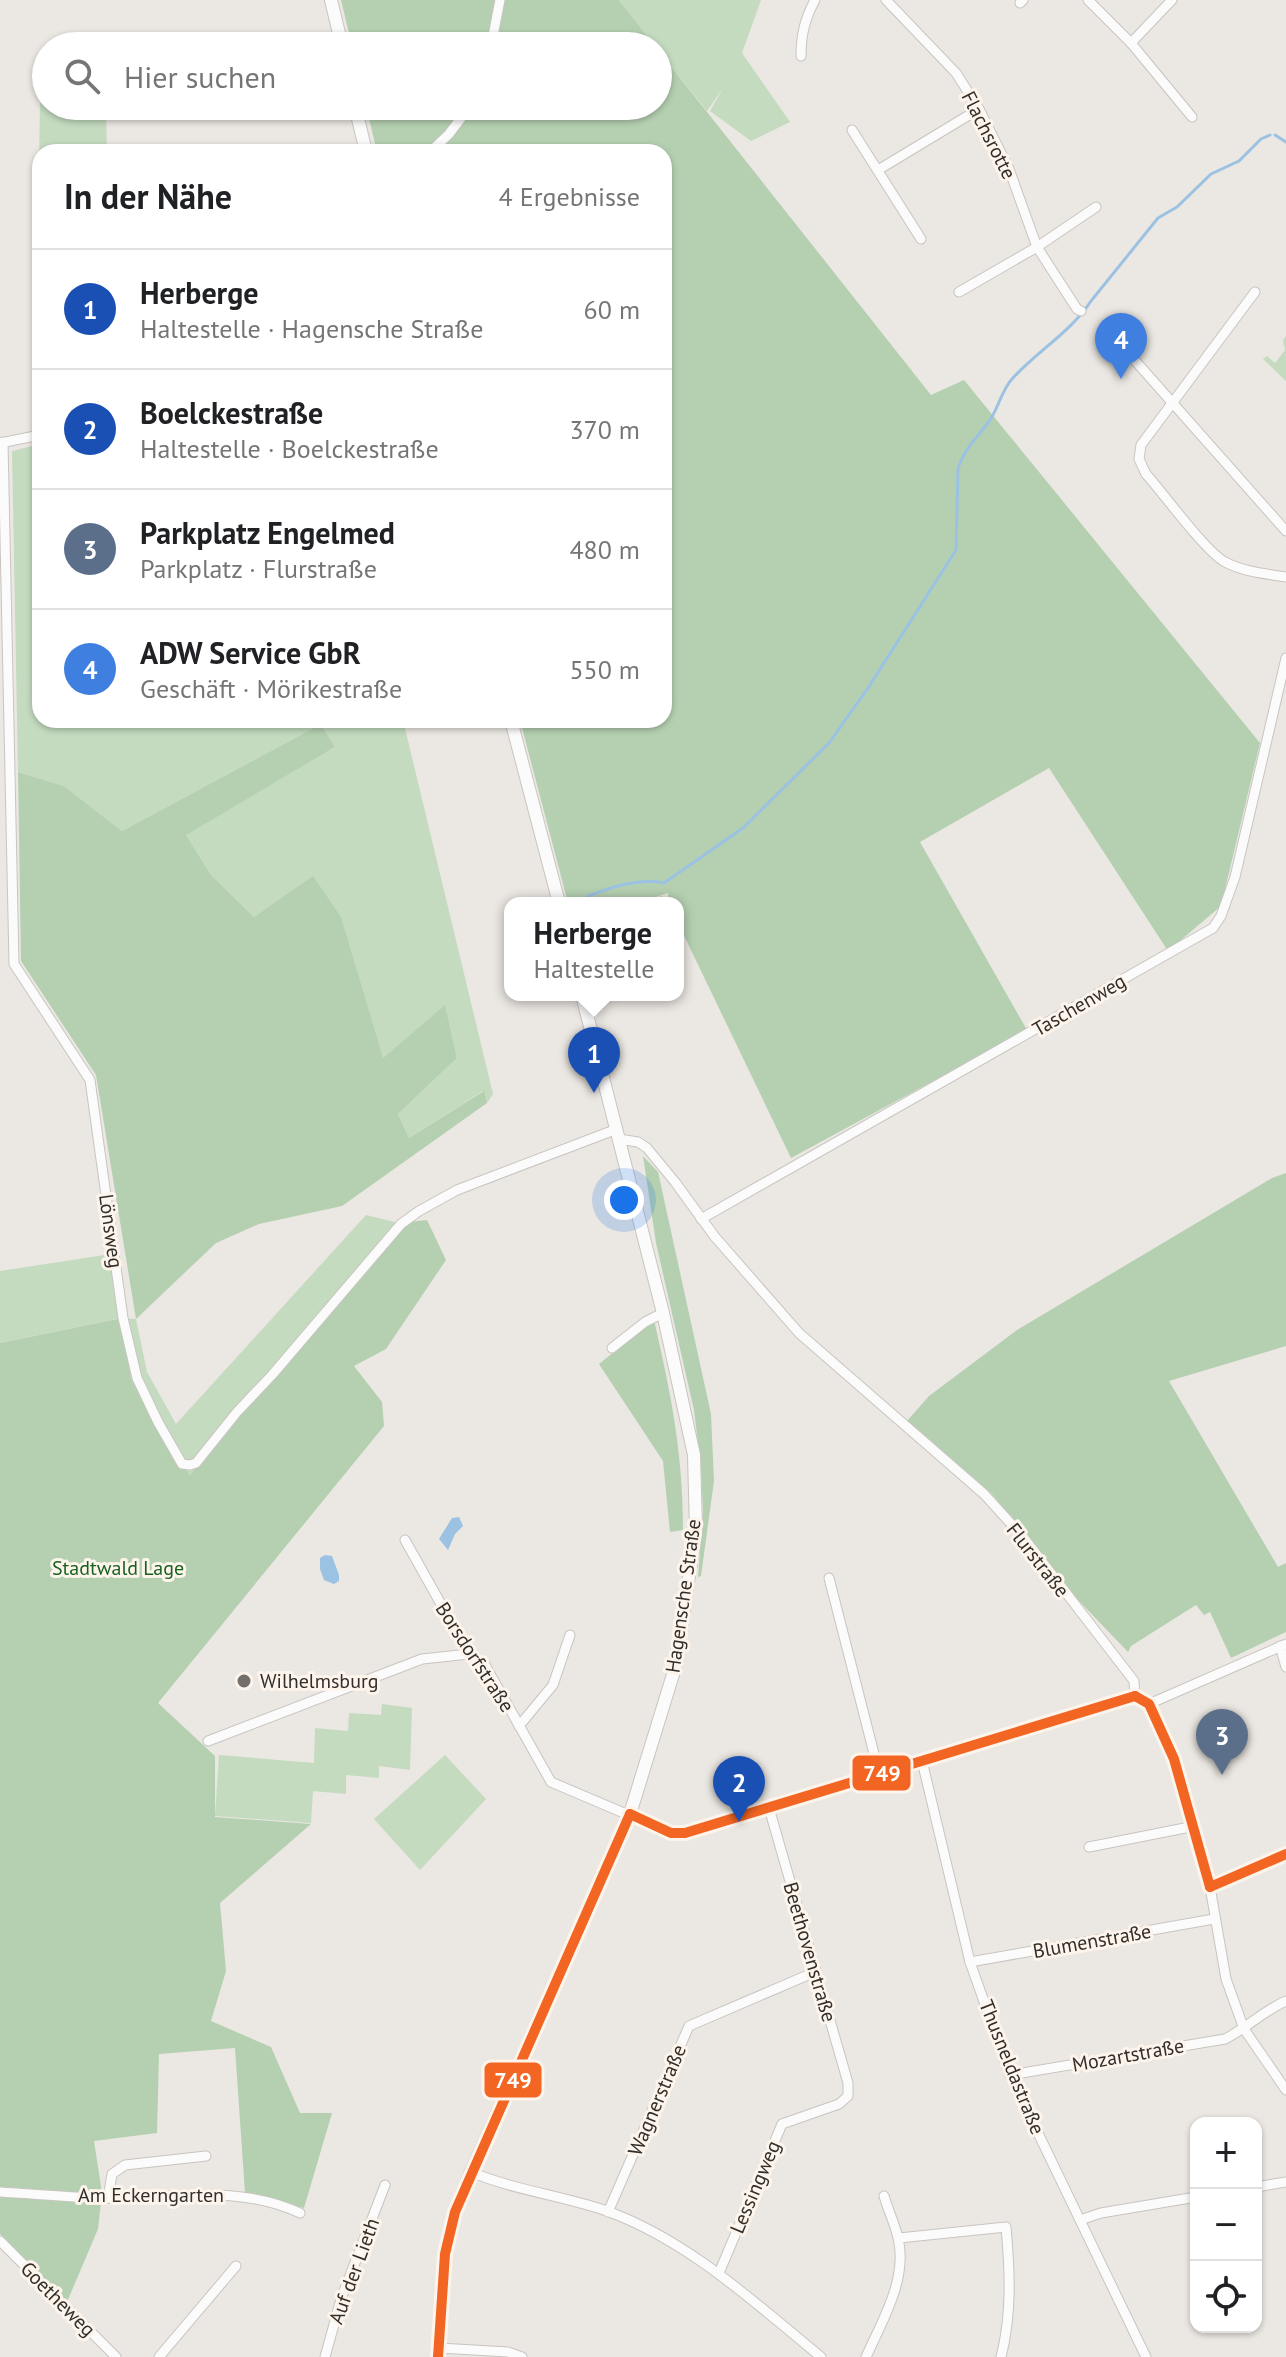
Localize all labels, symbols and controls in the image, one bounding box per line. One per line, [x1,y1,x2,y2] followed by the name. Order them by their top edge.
[32,32,672,120] search box
[60,54,104,98] icon: search
[124,57,276,96] text: Hier suchen
[956,87,1022,183] street label: Flachsrotte
[64,174,232,218] text: In der Nähe
[499,180,640,213] text: 4 Ergebnisse
[140,273,258,312] text: Herberge
[83,293,97,326] text: 1
[584,293,640,326] text: 60 m
[140,312,483,345] text: Haltestelle · Hagensche Straße
[1095,313,1147,379] pin: 4
[140,393,323,432] text: Boelckestraße
[83,413,97,446] text: 2
[569,413,640,446] text: 370 m
[140,432,439,465] text: Haltestelle · Boelckestraße
[140,513,395,552] text: Parkplatz Engelmed
[83,533,97,566] text: 3
[569,533,640,566] text: 480 m
[140,552,377,585] text: Parkplatz · Flurstraße
[140,633,361,672] text: ADW Service GbR
[83,653,97,686] text: 4
[569,653,640,686] text: 550 m
[140,672,402,705] text: Geschäft · Mörikestraße
[504,897,684,1001] popup
[534,913,652,952] text: Herberge
[534,952,654,985] text: Haltestelle
[1028,968,1130,1042] street label: Taschenweg
[568,1027,620,1093] pin: 1
[604,1180,644,1220] your location
[93,1192,129,1270] street label: Lönsweg
[659,1517,707,1675] street label: Hagensche Straße
[1001,1517,1075,1603] street label: Flurstraße
[52,1555,184,1581] park label: Stadtwald Lage
[430,1597,520,1717] street label: Borsdorfstraße
[260,1668,378,1694] place label: Wilhelmsburg
[235,1672,253,1690] marker: Wilhelmsburg
[1196,1709,1248,1775] pin: 3
[851,1754,912,1792] line badge: 749
[713,1756,765,1822] pin: 2
[863,1759,901,1787] text: 749
[778,1879,842,2025] street label: Beethovenstraße
[1031,1918,1153,1964] street label: Blumenstraße
[973,1996,1051,2138] street label: Thusneldastraße
[1070,2032,1186,2078] street label: Mozartstraße
[622,2041,692,2159] street label: Wagnerstraße
[483,2061,543,2099] line badge: 749
[494,2066,532,2094] text: 749
[1190,2117,1262,2333] map controls
[1190,2117,1262,2189] button: +
[724,2137,786,2237] street label: Lessingweg
[78,2182,224,2208] street label: Am Eckerngarten
[1190,2189,1262,2261] button: −
[323,2214,385,2328] street label: Auf der Lieth
[15,2256,101,2342] street label: Goetheweg
[1190,2261,1262,2333] button: locate

